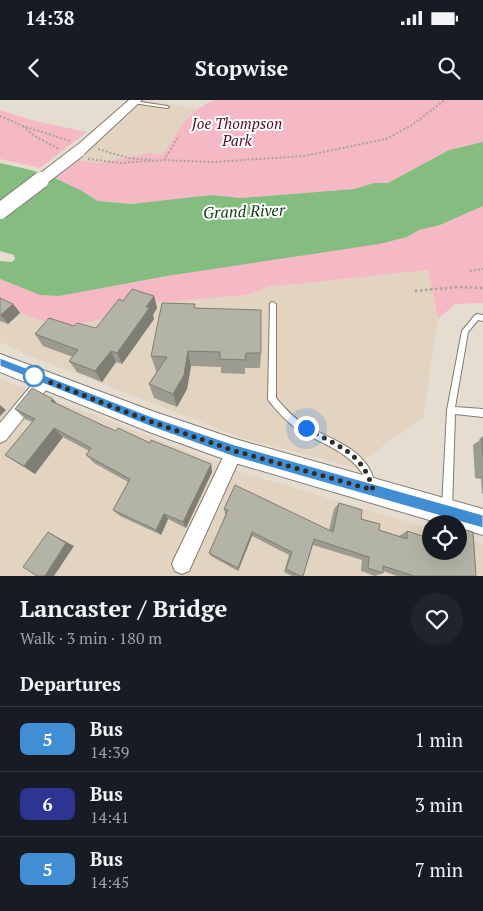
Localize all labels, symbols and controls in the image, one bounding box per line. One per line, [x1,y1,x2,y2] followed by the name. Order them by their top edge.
[25,5,74,30] text: 14:38
[195,53,288,82] text: Stopwise
[20,54,48,82] icon: back
[435,54,463,82] icon: search
[191,113,282,150] park label: Joe Thompson Park
[203,199,286,223] water label: Grand River
[23,365,45,387] unlabelled marker
[294,416,319,441] your location
[422,515,467,560] map controls
[422,515,467,560] button: locate
[20,592,227,624] text: Lancaster / Bridge
[411,593,463,645] button: heart
[20,627,162,649] text: Walk · 3 min · 180 m
[20,671,121,696] text: Departures
[90,716,123,741] text: Bus
[42,727,53,751] text: 5
[415,727,463,752] text: 1 min
[90,741,129,763] text: 14:39
[90,781,123,806] text: Bus
[42,792,53,816] text: 6
[415,792,463,817] text: 3 min
[90,806,129,828] text: 14:41
[90,846,123,871] text: Bus
[42,857,53,881] text: 5
[415,857,463,882] text: 7 min
[90,871,129,893] text: 14:45

